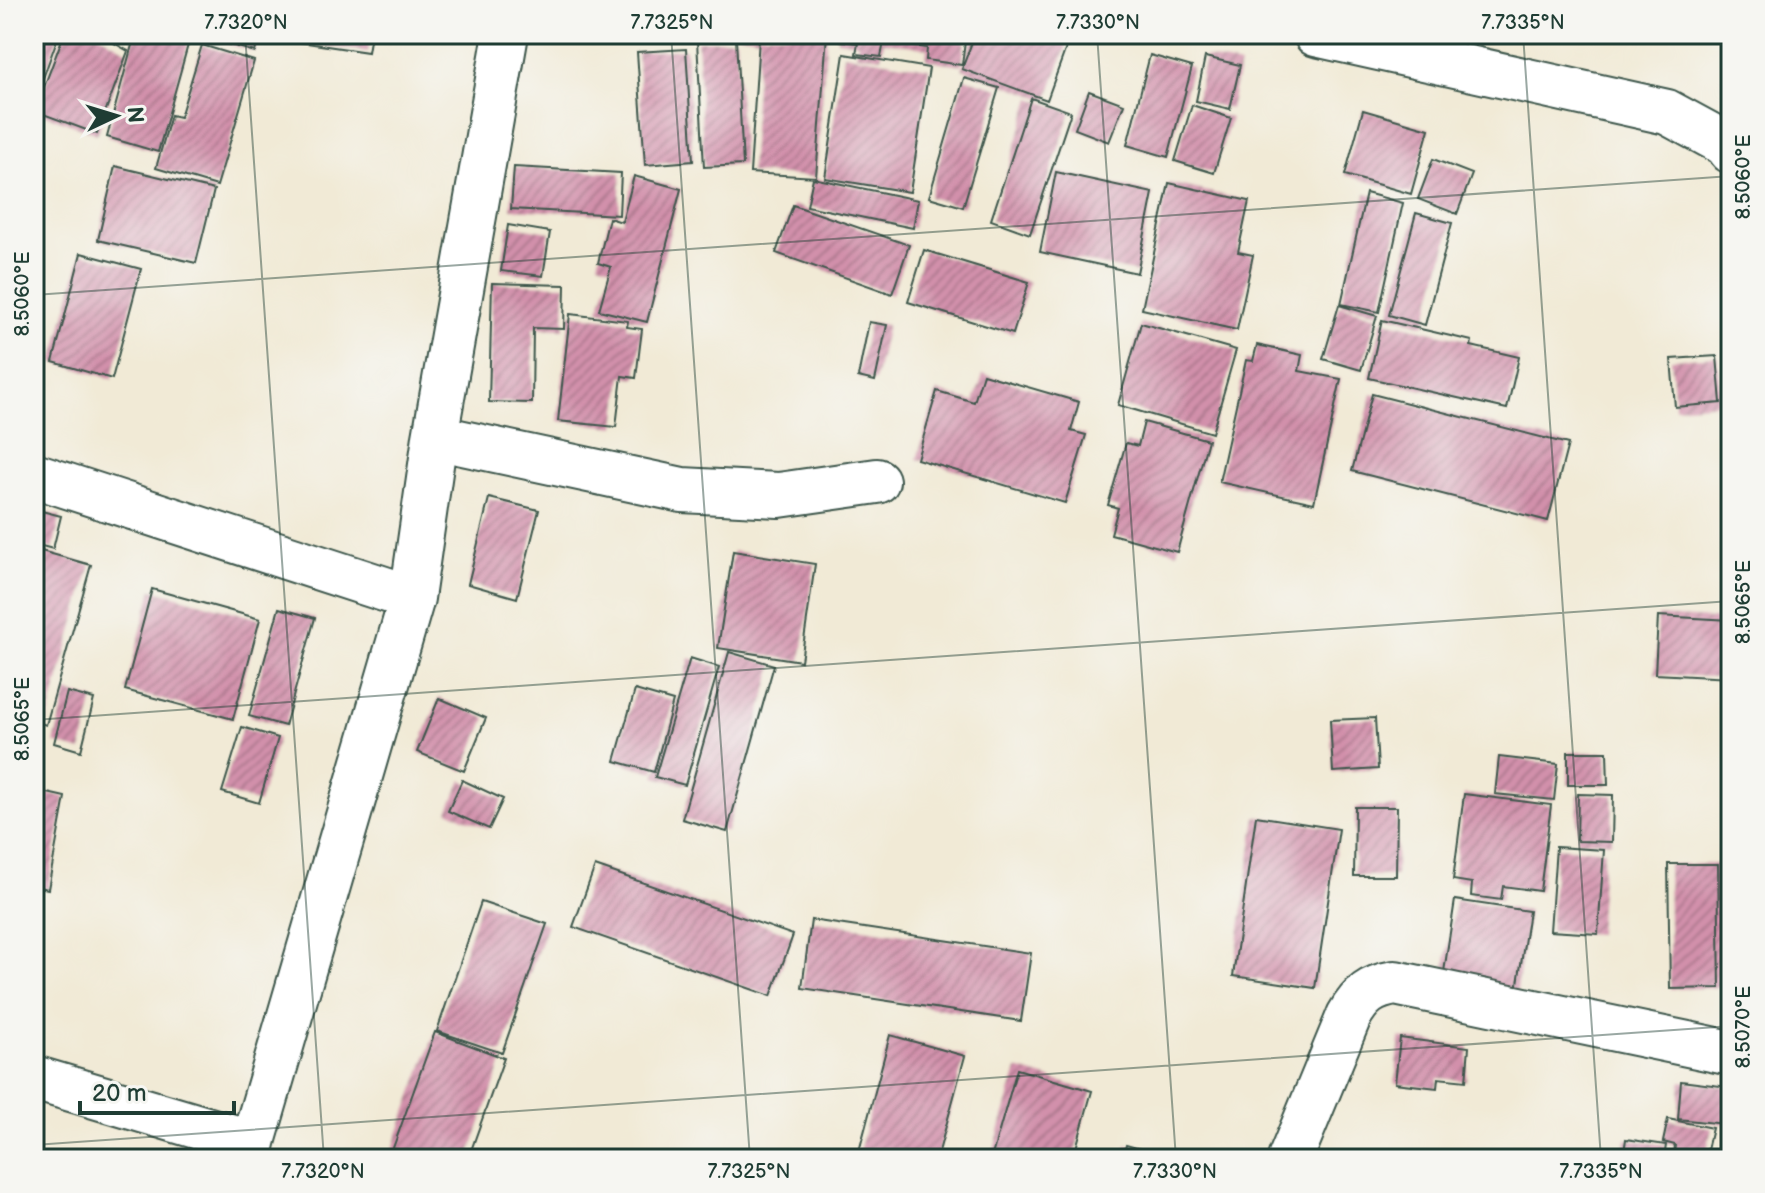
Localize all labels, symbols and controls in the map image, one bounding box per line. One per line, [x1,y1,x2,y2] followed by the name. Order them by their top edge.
[204,11,288,35] text: 7.7320°N
[630,11,714,35] text: 7.7325°N
[1056,11,1140,35] text: 7.7330°N
[1481,11,1565,35] text: 7.7335°N
[76,76,156,156] north arrow
[120,106,148,124] text: N
[1732,134,1756,220] text: 8.5060°E
[11,251,35,337] text: 8.5060°E
[1732,560,1756,644] text: 8.5065°E
[11,677,35,761] text: 8.5065°E
[1732,986,1756,1068] text: 8.5070°E
[80,1065,234,1115] scale bar
[92,1079,147,1108] text: 20 m
[281,1160,365,1184] text: 7.7320°N
[707,1160,791,1184] text: 7.7325°N
[1133,1160,1217,1184] text: 7.7330°N
[1559,1160,1643,1184] text: 7.7335°N

